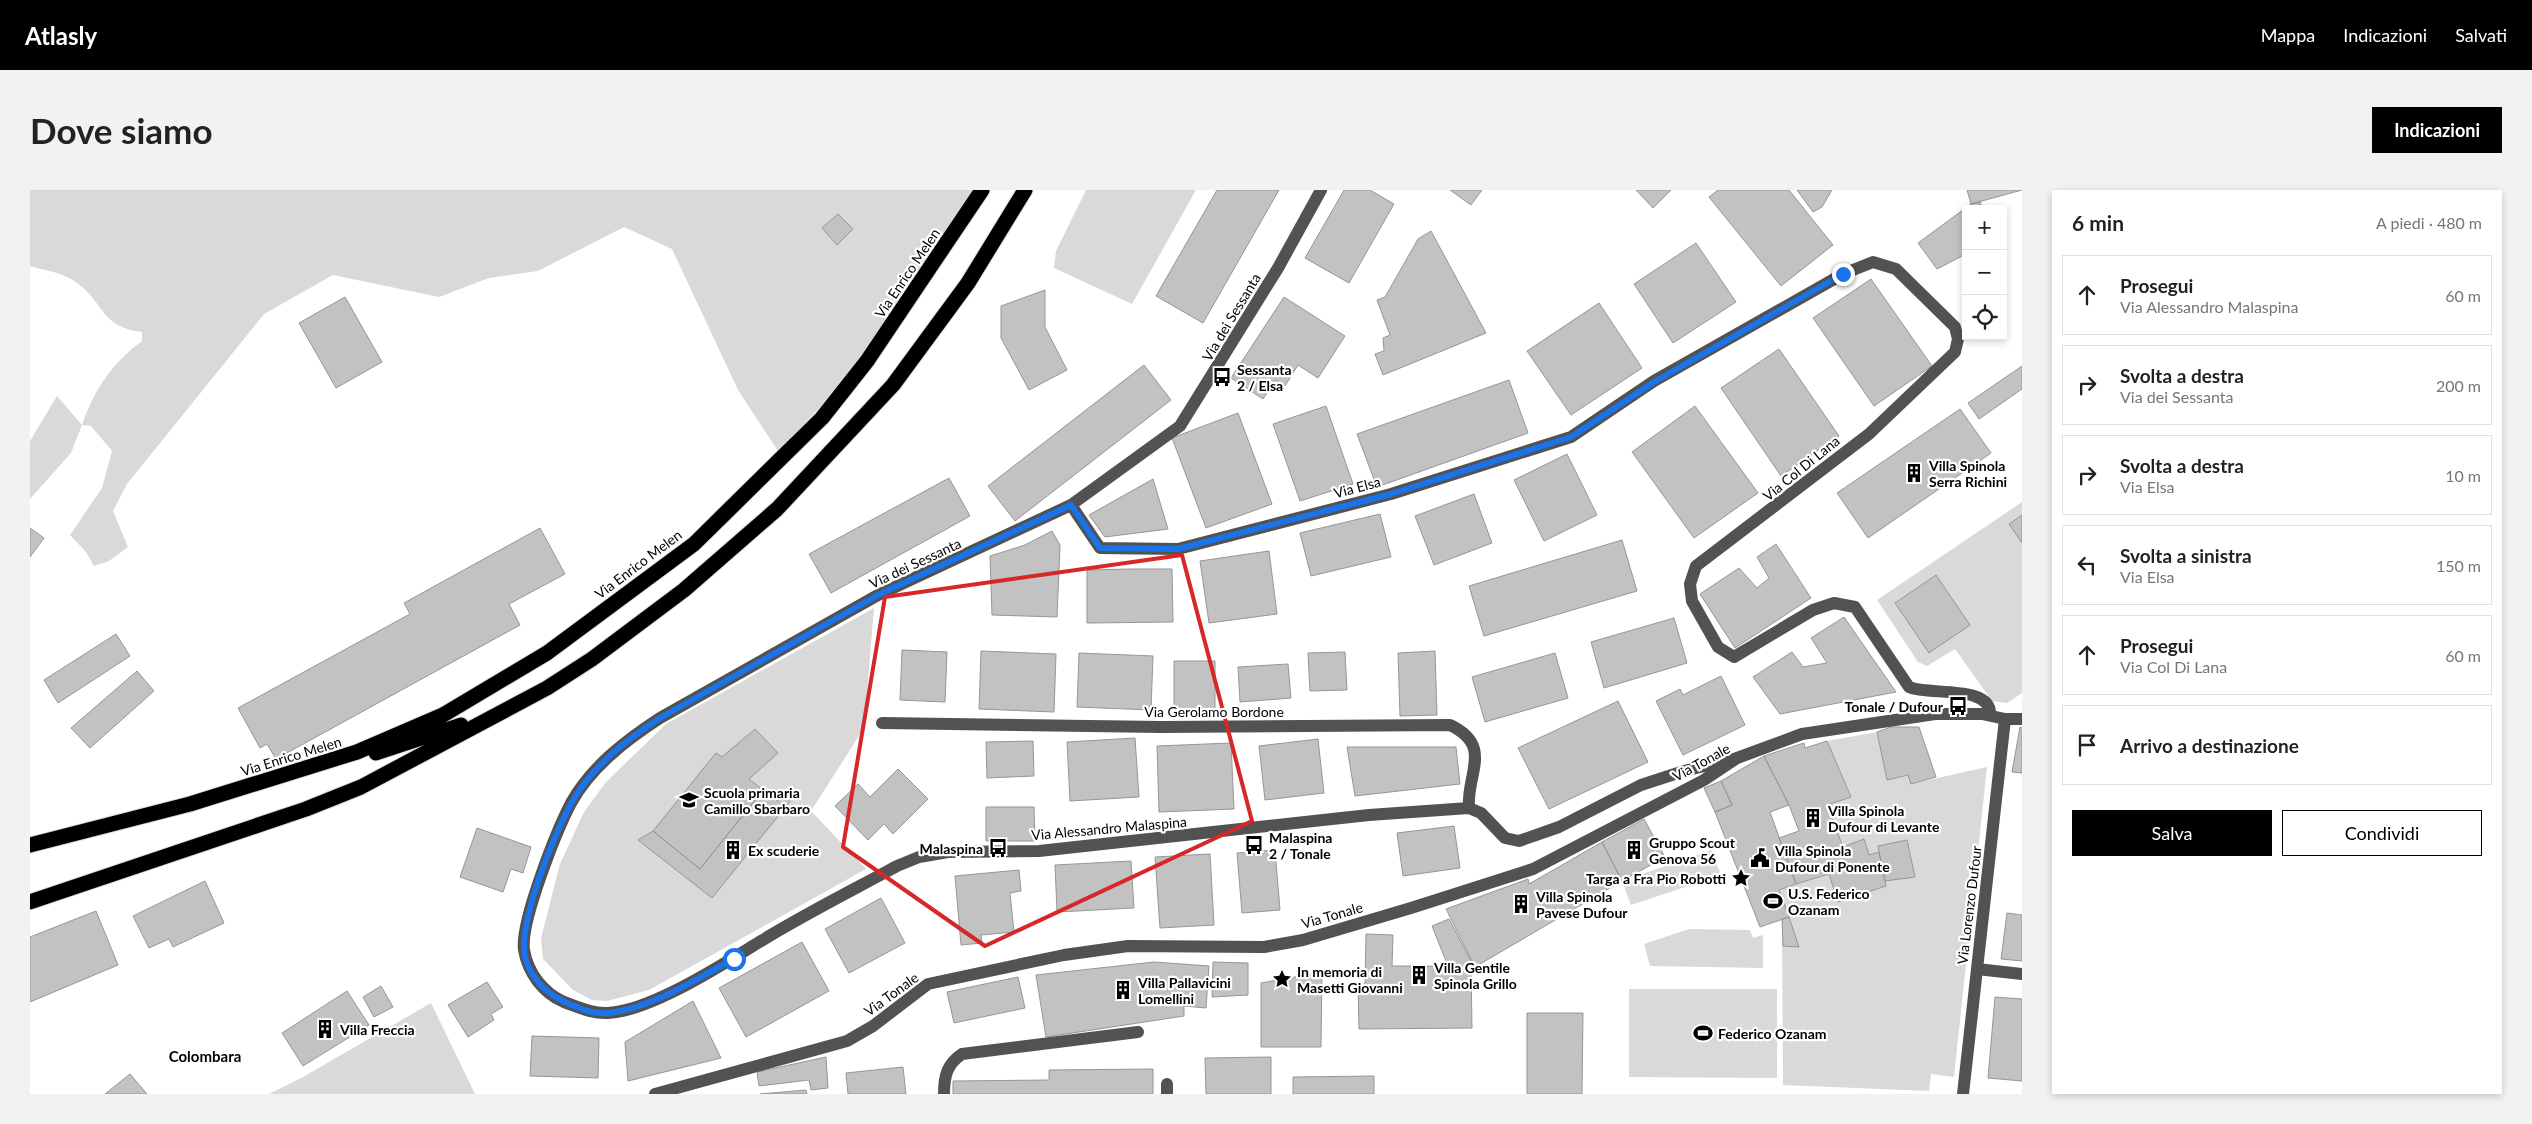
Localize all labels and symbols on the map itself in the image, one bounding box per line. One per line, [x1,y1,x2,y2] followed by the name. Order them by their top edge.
[871,225,943,321] street label: Via Enrico Melen
[1832,263,1855,286] route end
[1198,270,1264,364] street label: Via dei Sessanta
[1237,361,1292,394] place label: Sessanta 2 / Elsa
[1211,366,1233,388] bus stop icon: Sessanta 2 / Elsa
[1759,432,1843,504] street label: Via Col Di Lana
[1928,457,2007,490] place label: Villa Spinola Serra Richini
[1903,462,1925,484] building icon: Villa Spinola Serra Richini
[1332,473,1382,501] street label: Via Elsa
[591,526,685,602] street label: Via Enrico Melen
[866,534,964,592] street label: Via dei Sessanta
[1947,695,1969,717] bus stop icon: Tonale / Dufour
[1845,698,1944,715] place label: Tonale / Dufour
[1144,703,1284,720] street label: Via Gerolamo Bordone
[239,733,343,779] street label: Via Enrico Melen
[1669,739,1733,785] street label: Via Tonale
[704,784,810,817] place label: Scuola primaria Camillo Sbarbaro
[678,789,700,811] school or university icon: Scuola primaria Camillo Sbarbaro
[1827,802,1940,835] place label: Villa Spinola Dufour di Levante
[1802,807,1824,829] building icon: Villa Spinola Dufour di Levante
[1030,813,1188,843] street label: Via Alessandro Malaspina
[1269,829,1332,862] place label: Malaspina 2 / Tonale
[1243,834,1265,856] bus stop icon: Malaspina 2 / Tonale
[1649,834,1736,867] place label: Gruppo Scout Genova 56
[987,837,1009,859] bus stop icon: Malaspina
[722,839,744,861] building icon: Ex scuderie
[1623,839,1645,861] building icon: Gruppo Scout Genova 56
[920,840,983,857] place label: Malaspina
[748,842,820,859] place label: Ex scuderie
[1774,842,1890,875] place label: Villa Spinola Dufour di Ponente
[1953,845,1985,965] street label: Via Lorenzo Dufour
[1749,847,1771,869] public building icon: Villa Spinola Dufour di Ponente
[1730,867,1752,889] place icon: Targa a Fra Pio Robotti
[1586,870,1726,887] place label: Targa a Fra Pio Robotti
[1788,885,1870,918] place label: U.S. Federico Ozanam
[1535,888,1628,921] place label: Villa Spinola Pavese Dufour
[1762,890,1784,912] sports icon: U.S. Federico Ozanam
[1510,893,1532,915] building icon: Villa Spinola Pavese Dufour
[1299,898,1365,932] street label: Via Tonale
[723,948,746,971] route start
[1433,959,1517,992] place label: Villa Gentile Spinola Grillo
[1297,963,1403,996] place label: In memoria di Masetti Giovanni
[1408,964,1430,986] building icon: Villa Gentile Spinola Grillo
[1271,968,1293,990] place icon: In memoria di Masetti Giovanni
[861,969,921,1019] street label: Via Tonale
[1137,974,1231,1007] place label: Villa Pallavicini Lomellini
[1112,979,1134,1001] building icon: Villa Pallavicini Lomellini
[314,1018,336,1040] building icon: Villa Freccia
[339,1021,415,1038] place label: Villa Freccia
[1692,1022,1714,1044] sports icon: Federico Ozanam
[1718,1025,1826,1042] place label: Federico Ozanam
[169,1047,241,1065] district label: Colombara

